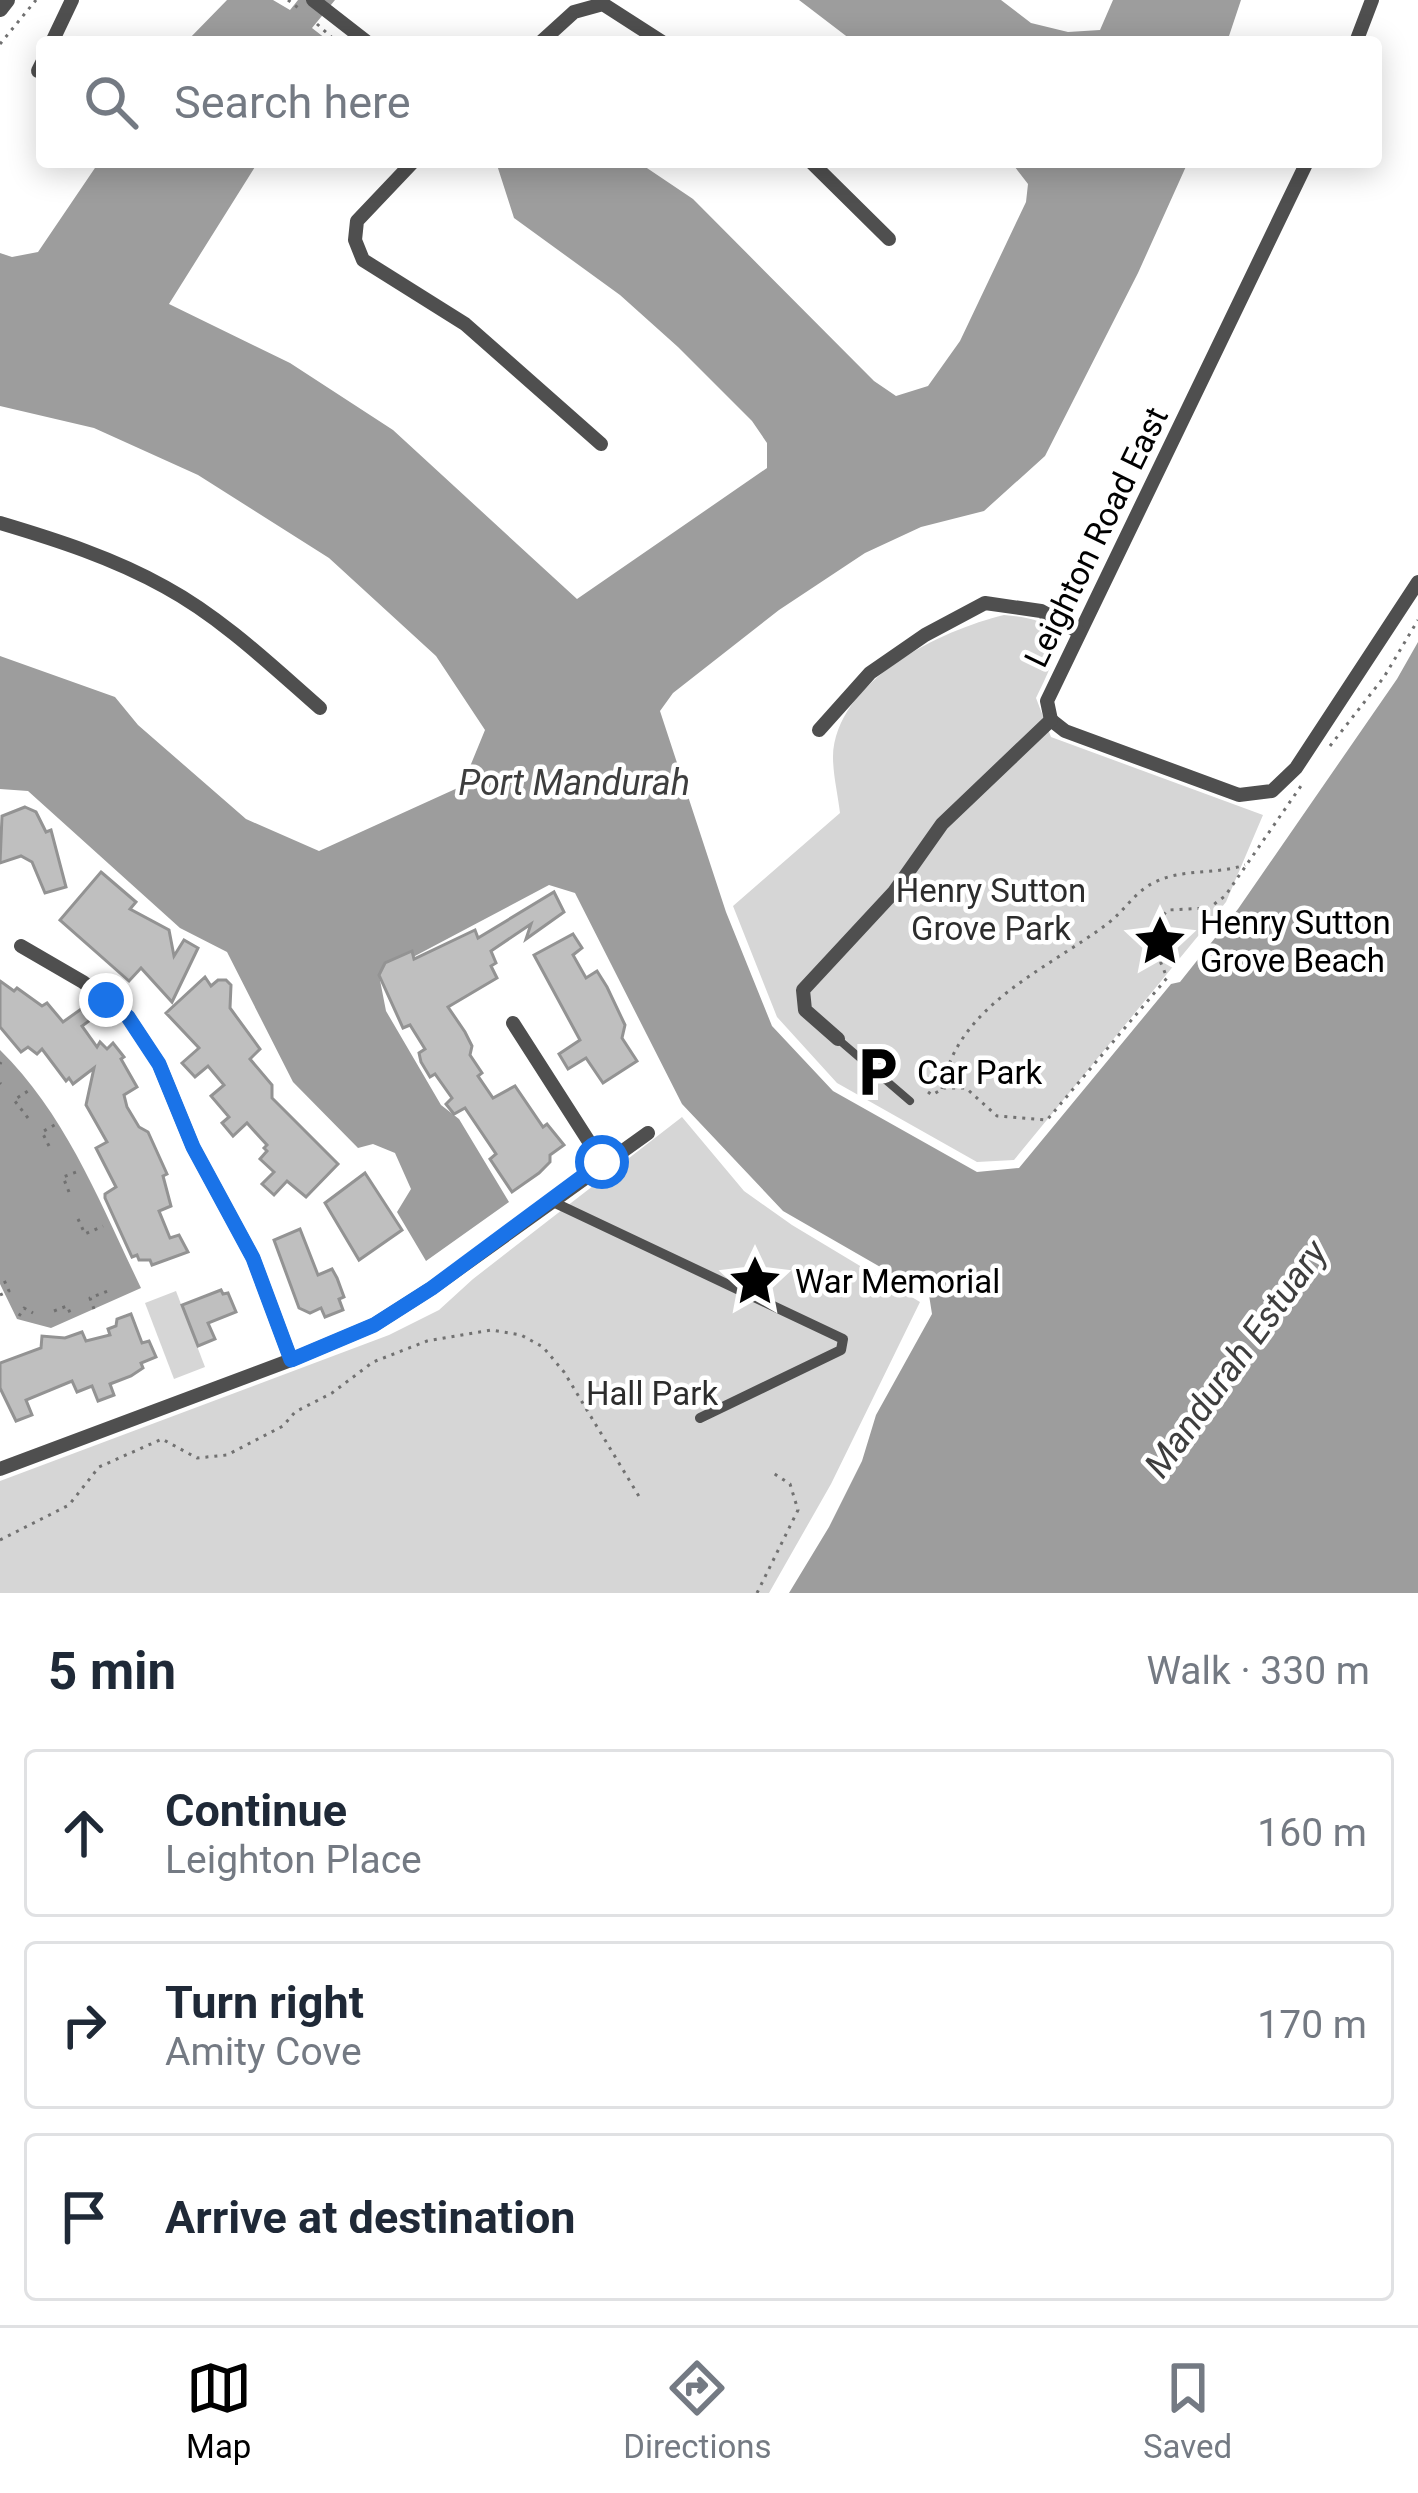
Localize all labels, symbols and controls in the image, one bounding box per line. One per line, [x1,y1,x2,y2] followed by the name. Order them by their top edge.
[36,36,1382,168] search box
[78,69,144,135] icon: search
[174,76,411,129] text: Search here
[1016,401,1176,673] street label: Leighton Road East
[458,762,690,804] water label: Port Mandurah
[896,871,1086,948] park label: Henry Sutton Grove Park
[1200,903,1391,980] place label: Henry Sutton Grove Beach
[1131,912,1189,970] place icon: Henry Sutton Grove Beach
[79,973,133,1027] route end
[848,1043,906,1101] parking icon: Car Park
[917,1053,1043,1092] place label: Car Park
[575,1135,629,1189] route start
[1136,1231,1337,1485] water label: Mandurah Estuary
[726,1252,784,1310] place icon: War Memorial
[795,1262,1000,1301] place label: War Memorial
[586,1374,718,1413] park label: Hall Park
[48,1642,176,1701] text: 5 min
[1146,1648,1370,1694] text: Walk · 330 m
[165,1784,347,1837] text: Continue
[51,1800,117,1866] icon: ahead
[1257,1810,1367,1856] text: 160 m
[165,1837,422,1883] text: Leighton Place
[165,1976,364,2029] text: Turn right
[51,1992,117,2058] icon: right
[1257,2002,1367,2048] text: 170 m
[165,2029,362,2075] text: Amity Cove
[51,2184,117,2250] icon: arrive
[165,2191,576,2244] text: Arrive at destination
[186,2355,252,2466] tab: Map
[623,2355,772,2466] tab: Directions
[1143,2355,1232,2466] tab: Saved

